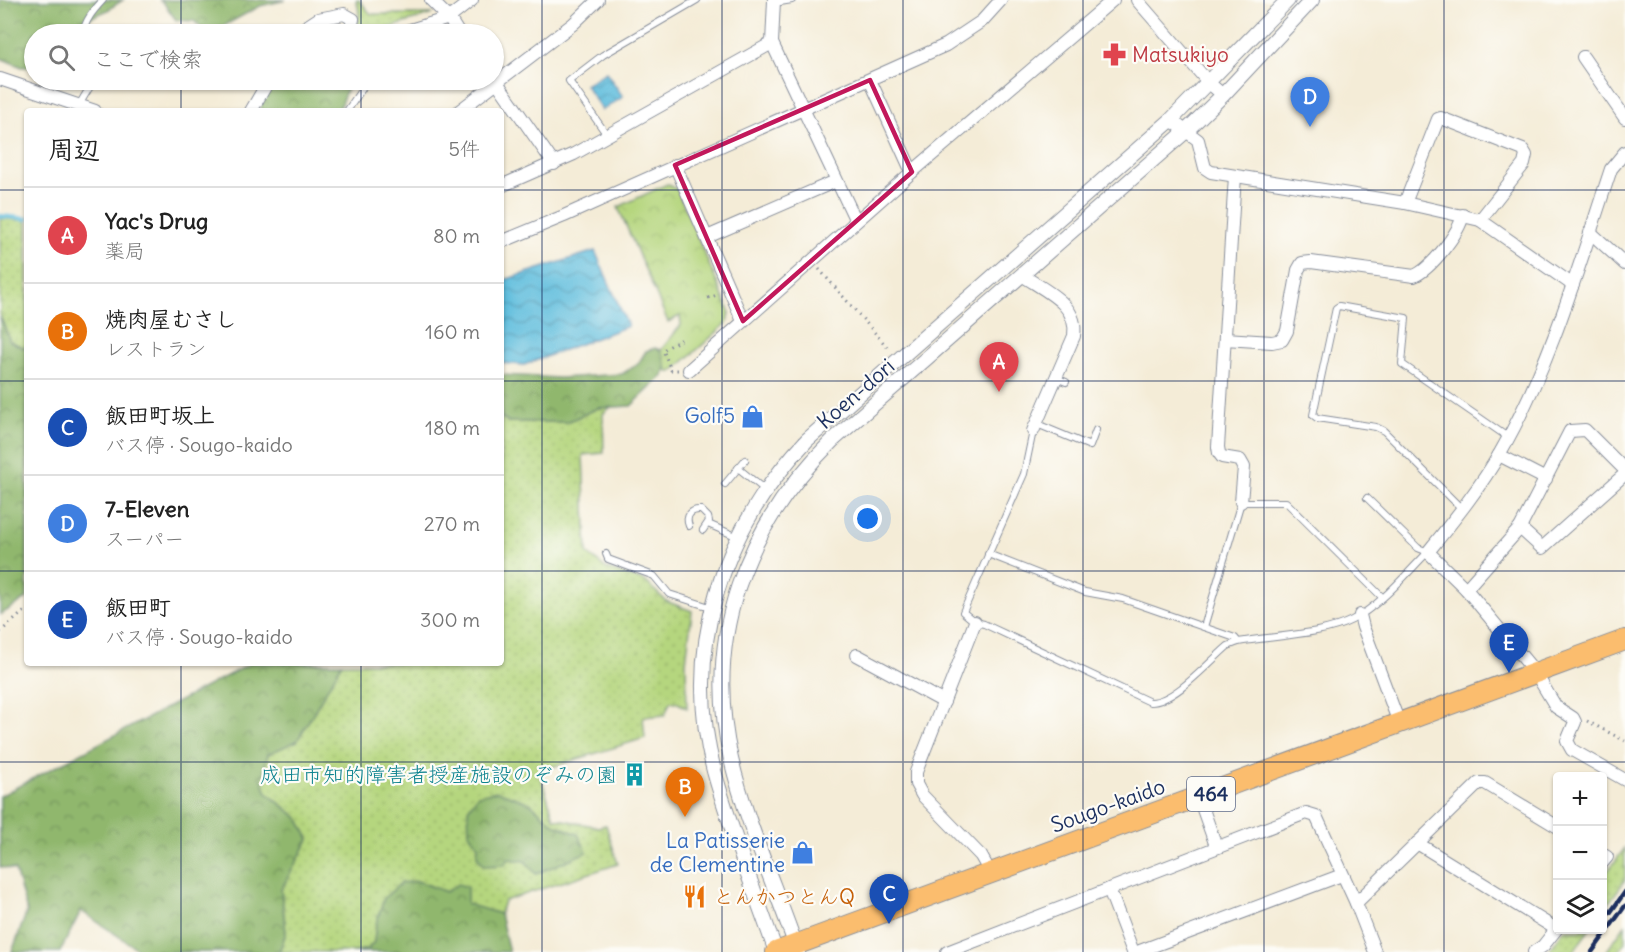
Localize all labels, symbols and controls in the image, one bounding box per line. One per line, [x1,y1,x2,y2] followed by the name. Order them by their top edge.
[24,24,504,90] search box
[45,41,78,74] icon: search
[1132,41,1229,68] place label: Matsukiyo
[1101,42,1127,68] pharmacy icon: Matsukiyo
[93,45,203,73] text: ここで検索
[1290,78,1330,127] pin: D
[48,133,100,166] text: 周辺
[449,136,480,161] text: 5件
[105,207,208,235] text: Yac's Drug
[61,223,74,248] text: A
[433,223,480,248] text: 80 m
[105,238,145,263] text: 薬局
[105,305,237,333] text: 焼肉屋むさし
[61,319,74,344] text: B
[425,319,480,344] text: 160 m
[105,336,207,361] text: レストラン
[980,342,1018,392] pin: A
[811,353,900,435] street label: Koen-dori
[105,401,215,429] text: 飯田町坂上
[684,402,735,429] place label: Golf5
[740,403,766,429] shop icon: Golf5
[61,415,74,440] text: C
[425,415,480,440] text: 180 m
[105,432,293,457] text: バス停 · Sougo-kaido
[105,495,189,523] text: 7-Eleven
[853,504,882,533] your location
[60,511,75,536] text: D
[424,511,480,536] text: 270 m
[105,526,184,551] text: スーパー
[105,593,171,621] text: 飯田町
[62,607,73,632] text: E
[420,607,480,632] text: 300 m
[105,624,293,649] text: バス停 · Sougo-kaido
[1490,624,1528,673] pin: E
[260,761,617,788] place label: 成田市知的障害者授産施設のぞみの園
[622,762,648,788] building icon: 成田市知的障害者授産施設のぞみの園
[666,768,704,817] pin: B
[1047,772,1169,839] street label: Sougo-kaido
[1553,772,1607,934] map controls
[1553,772,1607,826] button: +
[1187,777,1235,811] road number: 464
[1553,826,1607,880] button: −
[650,827,785,878] place label: La Patisserie de Clementine
[790,840,816,866] shop icon: La Patisserie de Clementine
[870,874,908,924] pin: C
[1553,880,1607,934] button: layers
[713,883,855,910] place label: とんかつとんQ
[682,884,708,910] restaurant icon: とんかつとんQ

